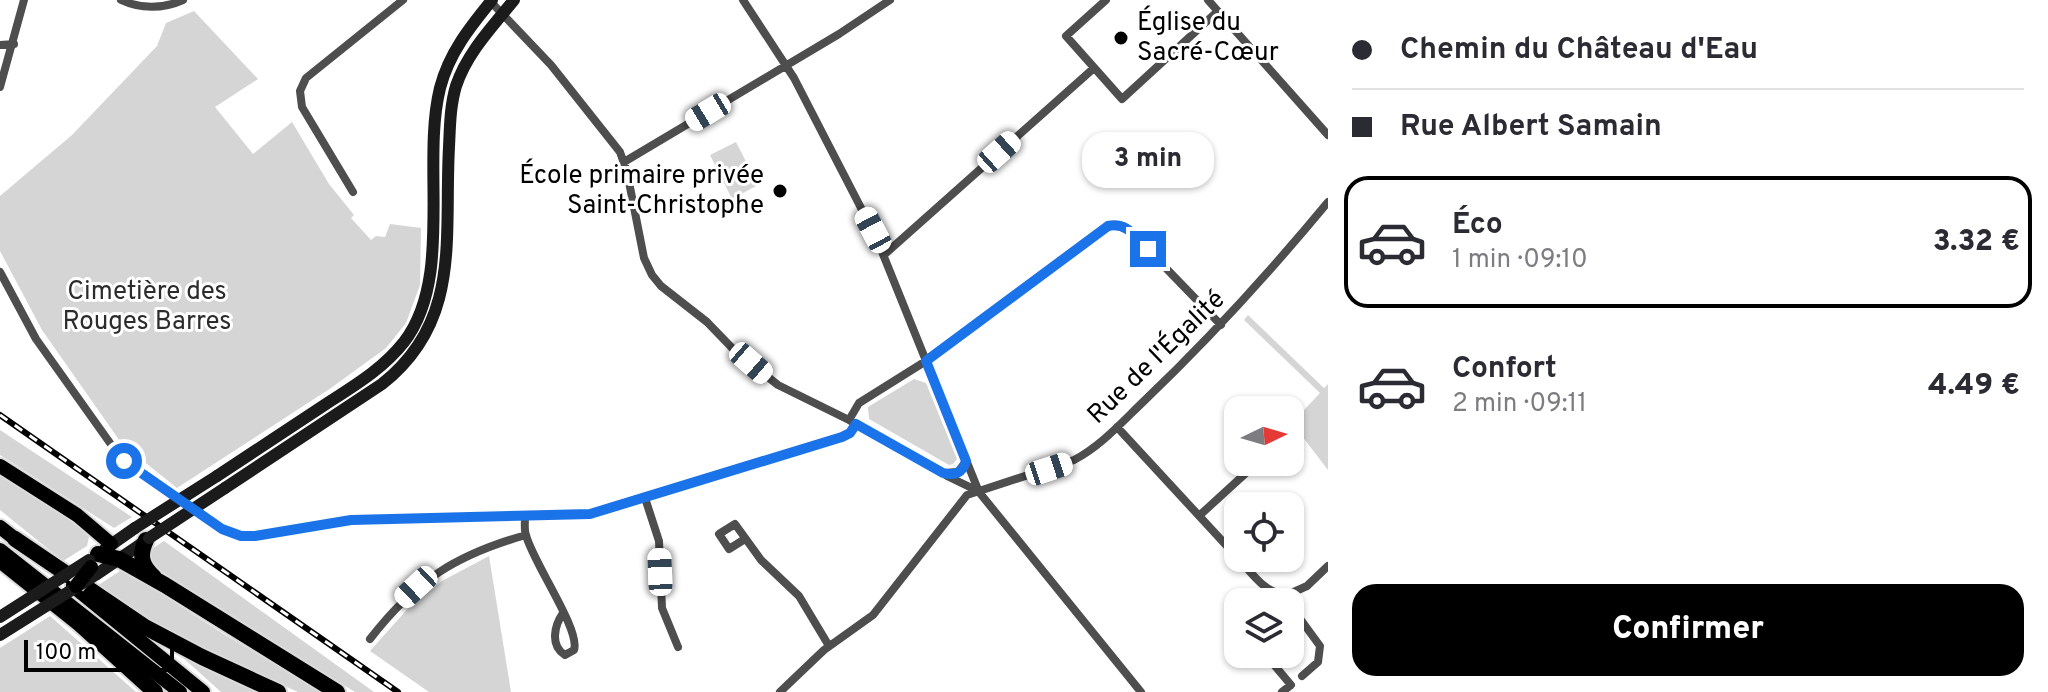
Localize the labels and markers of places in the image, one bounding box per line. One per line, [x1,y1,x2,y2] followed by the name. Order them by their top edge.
[1137,5,1279,70] place label: Église du Sacré-Cœur
[1112,29,1130,47] marker: Église du Sacré-Cœur
[519,158,764,223] place label: École primaire privée Saint-Christophe
[771,182,789,200] marker: École primaire privée Saint-Christophe

